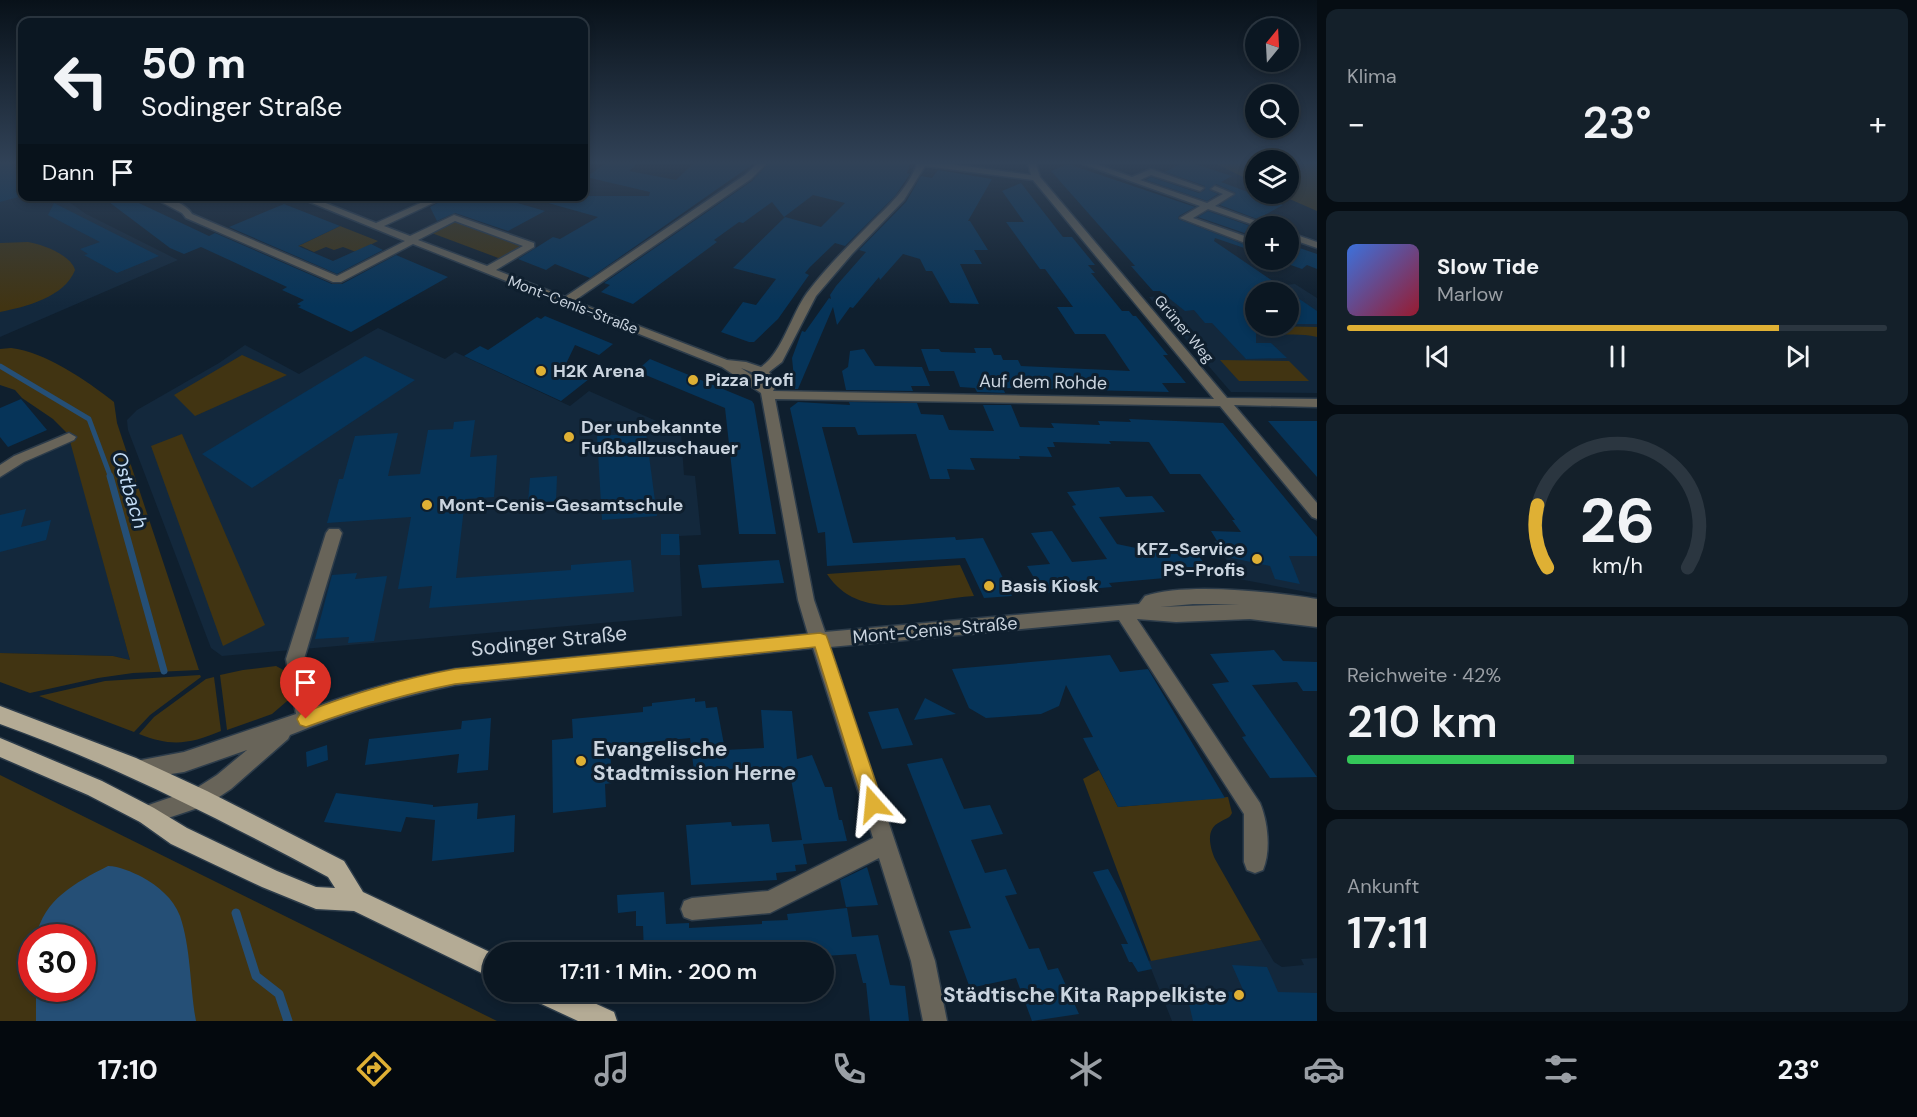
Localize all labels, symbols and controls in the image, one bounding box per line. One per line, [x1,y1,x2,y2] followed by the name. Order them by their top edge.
[1245,18,1299,72] north arrow
[1245,18,1299,336] map controls
[141,36,246,91] text: 50 m
[42,42,120,120] icon: left
[1347,63,1397,89] text: Klima
[1245,84,1299,138] button: search
[141,89,342,124] text: Sodinger Straße
[1583,93,1652,152] text: 23°
[1347,102,1365,145] text: −
[1869,102,1887,145] text: +
[1245,150,1299,204] button: layers
[106,156,139,189] icon: arrive
[42,158,94,187] text: Dann
[1245,216,1299,270] button: +
[1437,252,1539,281] text: Slow Tide
[505,271,641,339] street label: Mont-Cenis-Straße
[1437,281,1503,307] text: Marlow
[1245,282,1299,336] button: −
[1150,291,1218,367] street label: Grüner Weg
[1421,340,1454,373] icon: previous
[1601,340,1634,373] icon: pause
[1781,340,1814,373] icon: next
[553,359,645,383] place label: H2K Arena
[534,364,548,378] marker: H2K Arena
[705,368,794,392] place label: Pizza Profi
[979,369,1107,395] street label: Auf dem Rohde
[686,373,700,387] marker: Pizza Profi
[581,415,738,460] place label: Der unbekannte Fußballzuschauer
[562,430,576,444] marker: Der unbekannte Fußballzuschauer
[106,448,154,532] water label: Ostbach
[1579,480,1655,561] text: 26
[439,493,684,517] place label: Mont-Cenis-Gesamtschule
[420,498,434,512] marker: Mont-Cenis-Gesamtschule
[1137,537,1245,582] place label: KFZ-Service PS-Profis
[1250,552,1264,566] marker: KFZ-Service PS-Profis
[1592,552,1642,580] text: km/h
[1001,574,1100,598] place label: Basis Kiosk
[982,579,996,593] marker: Basis Kiosk
[852,611,1018,649] street label: Mont-Cenis-Straße
[470,619,628,663] street label: Sodinger Straße
[280,657,331,719] pin
[1347,662,1501,688] text: Reichweite · 42%
[289,666,322,699] icon: arrive
[1347,692,1498,751] text: 210 km
[593,735,796,787] place label: Evangelische Stadtmission Herne
[574,754,588,768] marker: Evangelische Stadtmission Herne
[841,772,905,836] position arrow
[1347,873,1419,899] text: Ankunft
[1347,903,1429,962] text: 17:11
[18,924,96,1002] speed limit sign: 30
[560,957,757,986] text: 17:11 · 1 Min. · 200 m
[943,981,1227,1009] place label: Städtische Kita Rappelkiste
[1232,988,1246,1002] marker: Städtische Kita Rappelkiste
[353,1048,395,1090] icon: directions
[591,1048,633,1090] icon: music
[828,1048,870,1090] icon: phone
[1065,1048,1107,1090] icon: climate
[1303,1048,1345,1090] icon: car
[1540,1048,1582,1090] icon: filters
[98,1052,158,1087] text: 17:10
[1778,1052,1819,1087] text: 23°

